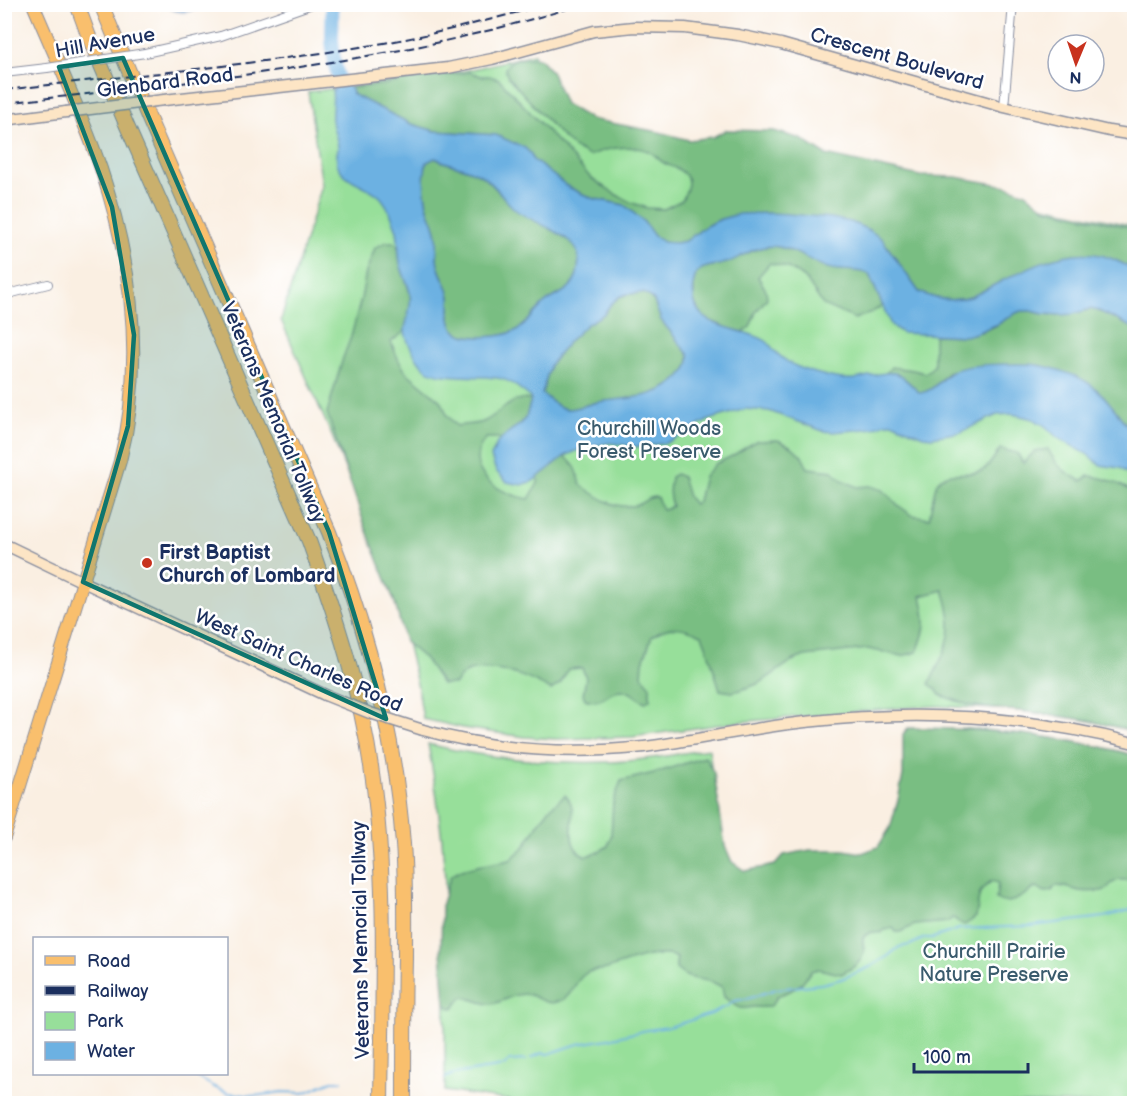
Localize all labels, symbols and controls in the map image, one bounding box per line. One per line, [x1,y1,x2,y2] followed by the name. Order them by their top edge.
[53,22,157,64] street label: Hill Avenue
[807,23,986,95] street label: Crescent Boulevard
[1046,33,1106,93] north arrow
[96,63,235,103] street label: Glenbard Road
[1069,67,1082,86] text: N
[216,298,331,527] street label: Veterans Memorial Tollway
[577,417,721,464] park label: Churchill Woods Forest Preserve
[159,541,335,588] place label: First Baptist Church of Lombard
[140,556,154,570] marker: First Baptist Church of Lombard
[191,604,406,718] street label: West Saint Charles Road
[347,821,375,1059] street label: Veterans Memorial Tollway
[33,937,228,1075] legend
[919,940,1069,987] park label: Churchill Prairie Nature Preserve
[87,951,131,972] text: Road
[87,981,149,1002] text: Railway
[87,1011,123,1032] text: Park
[914,1036,1028,1074] scale bar
[87,1041,135,1062] text: Water
[923,1047,971,1068] text: 100 m

